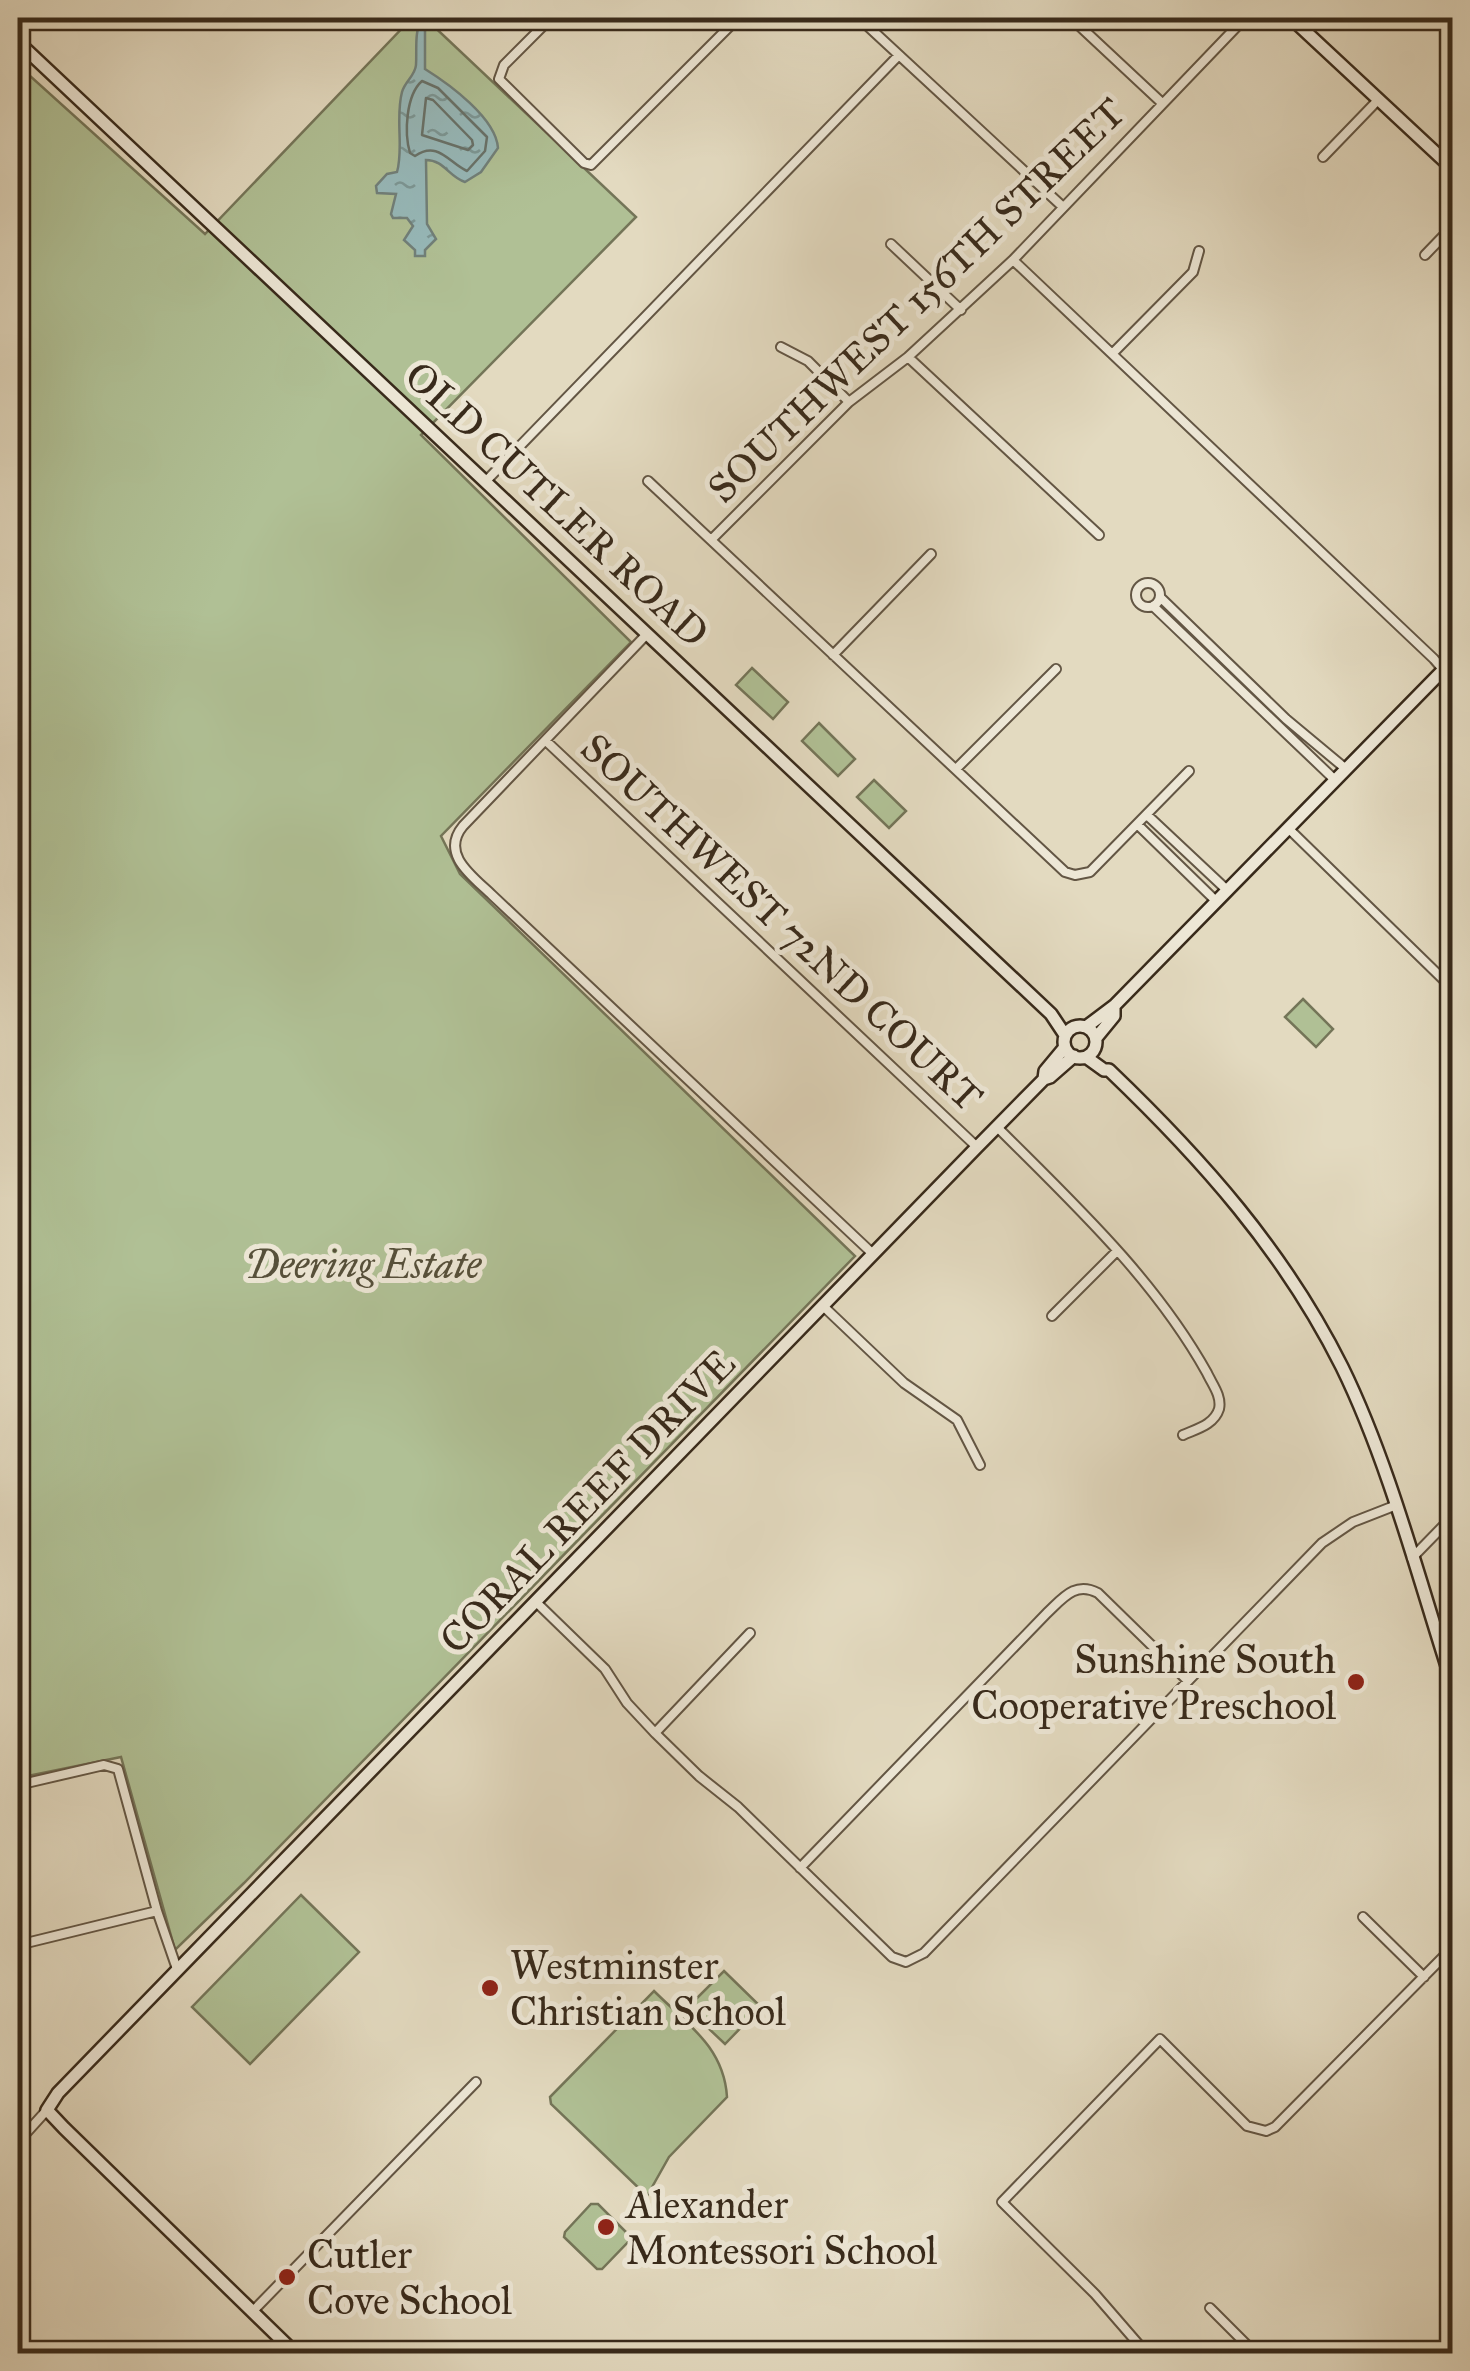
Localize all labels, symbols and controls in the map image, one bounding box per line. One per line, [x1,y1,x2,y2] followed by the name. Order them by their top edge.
[698,88,1135,513] street label: SOUTHWEST 156TH STREET
[395,351,718,658] street label: OLD CUTLER ROAD
[571,723,993,1121] street label: SOUTHWEST 72ND COURT
[245,1240,482,1289] park label: Deering Estate
[430,1339,745,1664] street label: CORAL REEF DRIVE
[971,1635,1336,1730] place label: Sunshine South Cooperative Preschool
[1345,1671,1367,1693] marker: Sunshine South Cooperative Preschool
[510,1941,786,2036] place label: Westminster Christian School
[479,1977,501,1999] marker: Westminster Christian School
[624,2180,937,2275] place label: Alexander Montessori School
[595,2216,617,2238] marker: Alexander Montessori School
[307,2230,512,2325] place label: Cutler Cove School
[276,2266,298,2288] marker: Cutler Cove School

